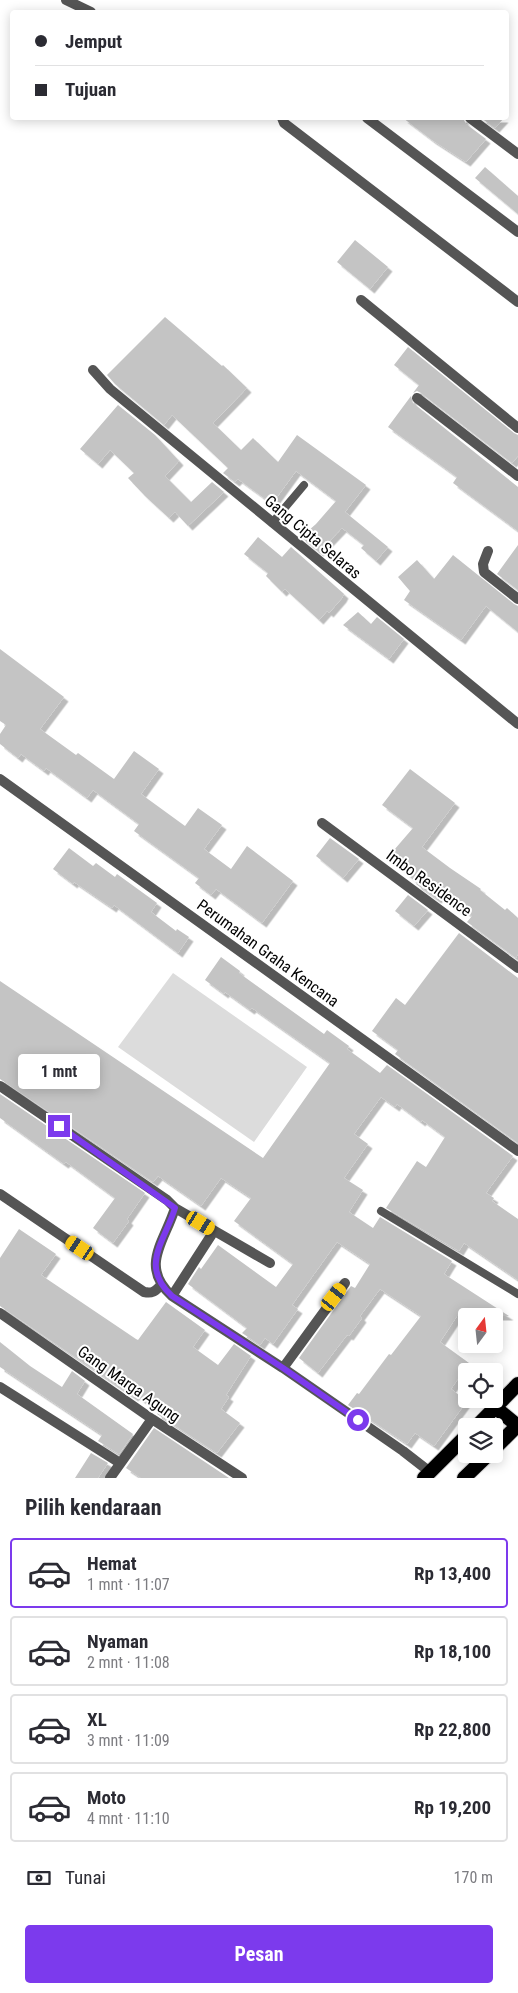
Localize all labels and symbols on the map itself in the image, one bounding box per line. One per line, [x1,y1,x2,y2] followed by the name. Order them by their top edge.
[261,491,365,583] street label: Gang Cipta Selaras
[383,846,475,920] street label: Imbo Residence
[193,895,343,1011] street label: Perumahan Graha Kencana
[18,1054,100,1088] callout: 1 mnt
[48,1115,70,1137] route end
[184,1209,217,1237] car
[63,1233,96,1263] car
[318,1281,349,1313] car
[458,1308,502,1352] north arrow
[74,1342,184,1426] street label: Gang Marga Agung
[347,1409,369,1431] route start

